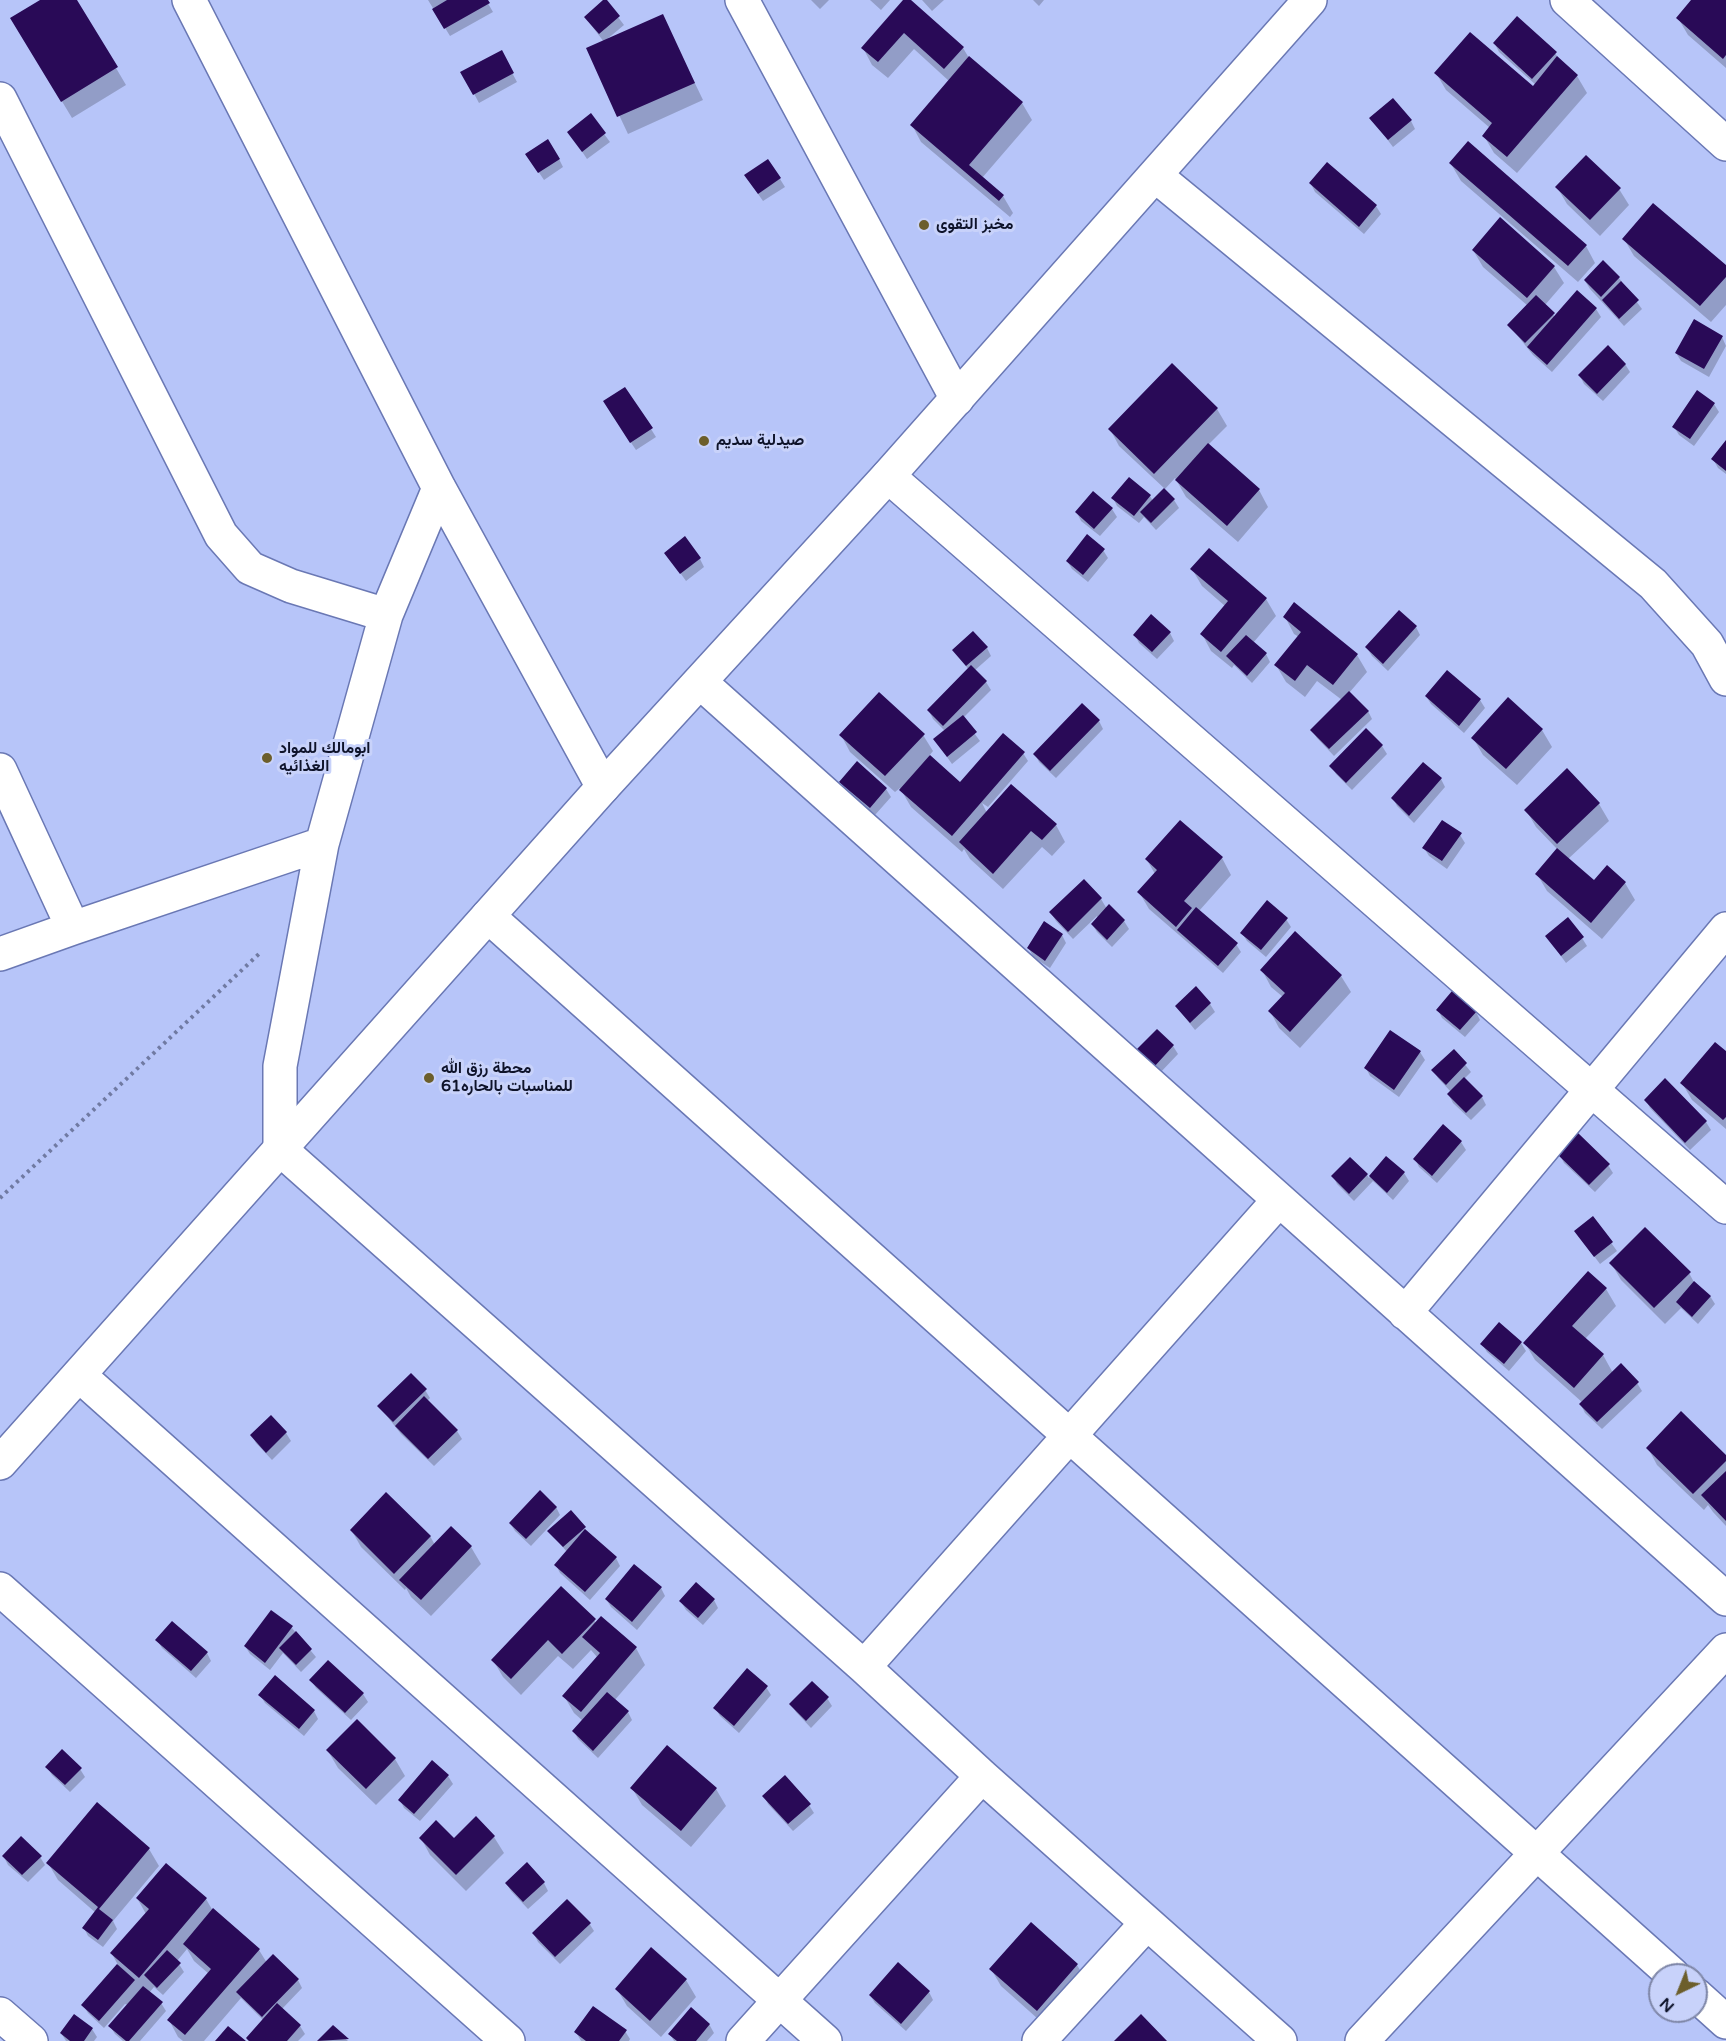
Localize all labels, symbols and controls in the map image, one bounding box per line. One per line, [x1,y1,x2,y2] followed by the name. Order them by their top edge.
[936,215,1013,235] place label: مخبز التقوى
[917,218,931,232] marker: مخبز التقوى
[716,431,804,451] place label: صيدلية سديم
[697,434,711,448] marker: صيدلية سديم
[279,739,370,777] place label: ابومالك للمواد الغذائيه
[260,751,274,765] marker: ابومالك للمواد الغذائيه
[441,1059,573,1097] place label: محطة رزق الله للمناسبات بالحاره61
[422,1071,436,1085] marker: محطة رزق الله للمناسبات بالحاره61
[1648,1963,1708,2023] north arrow
[1656,1993,1679,2016] text: N

